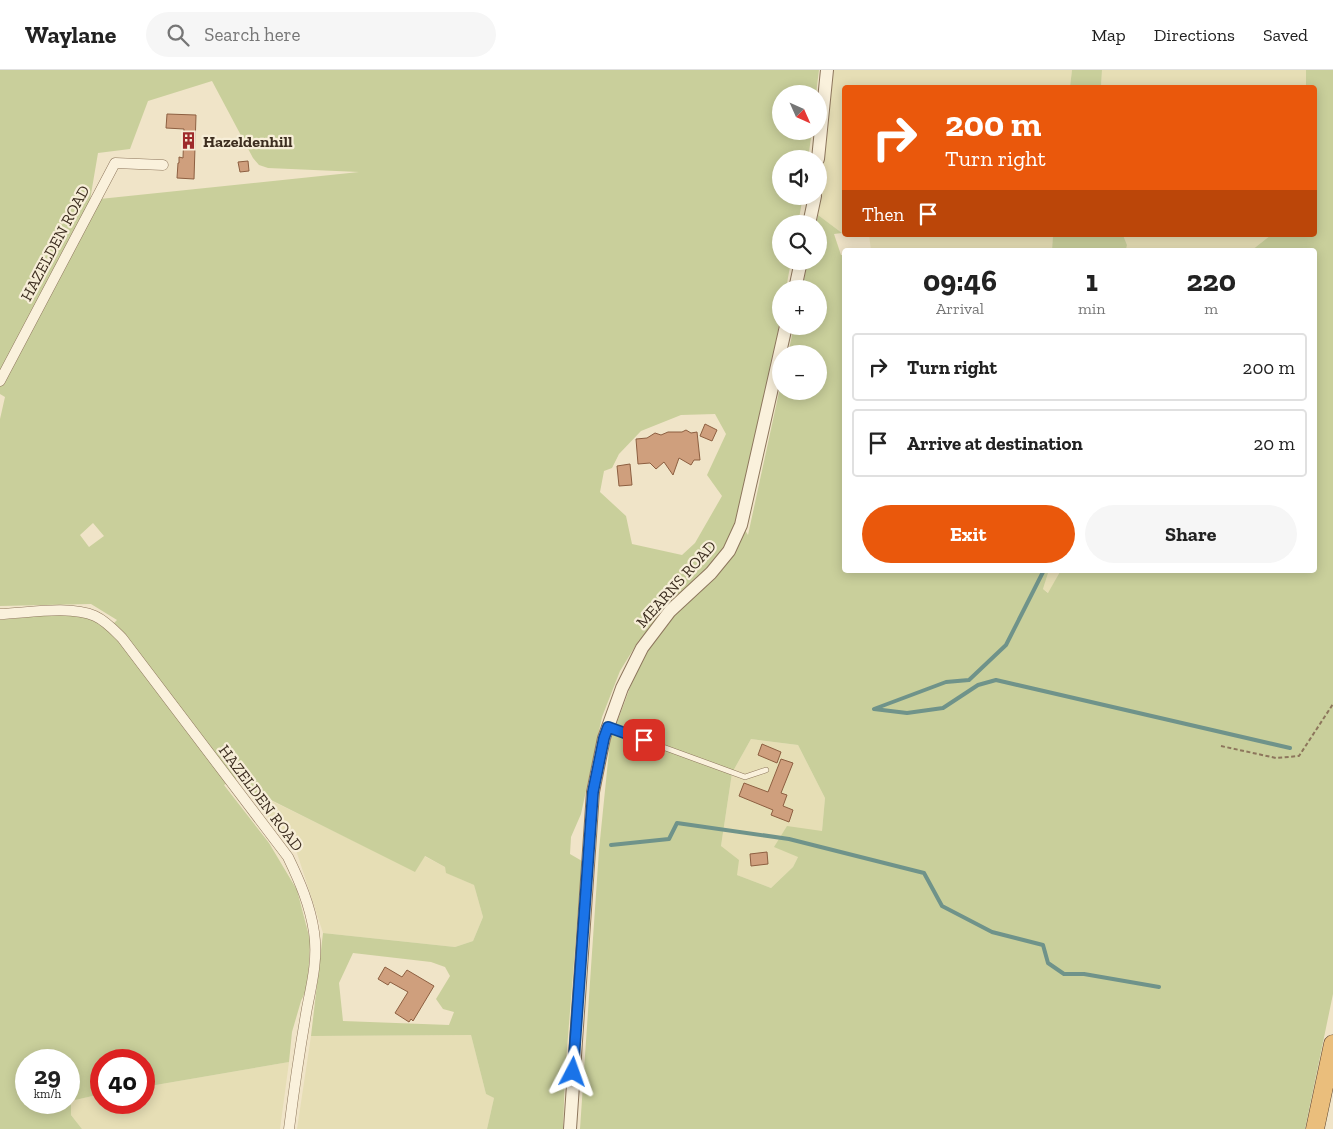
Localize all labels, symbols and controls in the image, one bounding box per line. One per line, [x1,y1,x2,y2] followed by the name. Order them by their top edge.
[146,12,496,57] search box
[25,20,116,49] text: Waylane
[164,21,192,49] icon: search
[204,23,301,46] text: Search here
[1091,24,1126,46] text: Map
[1154,24,1235,46] text: Directions
[1263,24,1308,46] text: Saved
[772,85,828,140] north arrow
[772,85,827,400] map controls
[945,103,1041,145] text: 200 m
[862,105,927,170] icon: right
[179,131,199,151] building icon: Hazeldenhill
[203,132,293,151] place label: Hazeldenhill
[945,145,1046,172] text: Turn right
[772,150,827,205] button: sound
[16,182,94,304] street label: HAZELDEN ROAD
[914,200,942,228] icon: arrive
[862,203,904,226] text: Then
[772,215,827,270] button: search
[923,263,997,299] text: 09:46
[1086,263,1098,299] text: 1
[1186,263,1236,299] text: 220
[772,280,827,335] button: +
[936,299,984,318] text: Arrival
[1078,299,1105,318] text: min
[1204,299,1218,318] text: m
[772,345,827,400] button: −
[864,353,892,381] icon: right
[907,356,997,379] text: Turn right
[1243,356,1295,379] text: 200 m
[864,429,892,457] icon: arrive
[907,432,1083,455] text: Arrive at destination
[1254,432,1295,455] text: 20 m
[862,505,1075,563] button: Exit
[1085,505,1297,563] button: Share
[632,537,720,631] street label: MEARNS ROAD
[623,719,665,761] pin
[630,726,658,754] icon: arrive
[215,741,307,855] street label: HAZELDEN ROAD
[546,1045,598,1097] position arrow
[90,1049,155,1114] speed limit sign: 40
[34,1060,61,1090] text: 29
[34,1087,61,1101] text: km/h

